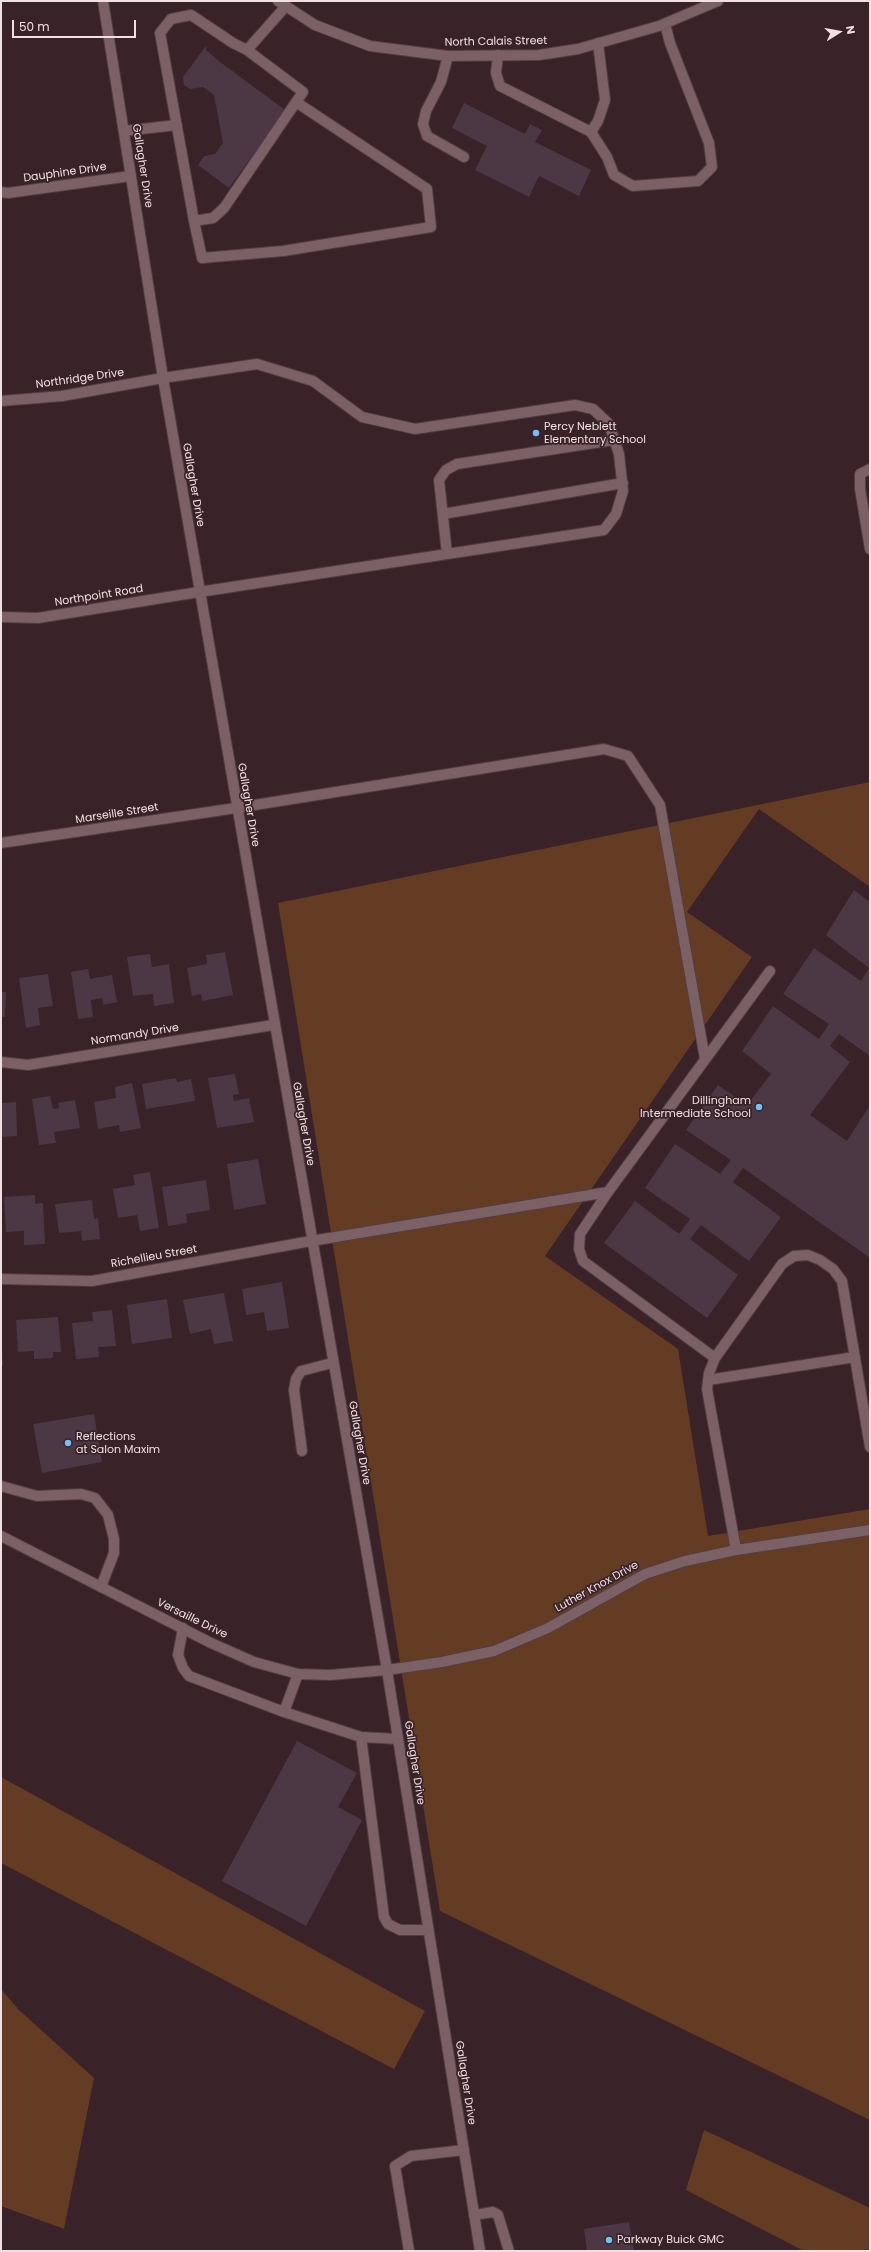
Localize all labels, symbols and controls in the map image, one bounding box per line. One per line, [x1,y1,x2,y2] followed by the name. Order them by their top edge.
[14,12,138,38] scale bar
[819,12,859,52] north arrow
[19,18,50,35] text: 50 m
[842,24,859,35] text: N
[445,35,547,49] street label: North Calais Street
[129,123,155,209] street label: Gallagher Drive
[23,161,107,185] street label: Dauphine Drive
[35,366,125,392] street label: Northridge Drive
[544,420,646,446] place label: Percy Neblett Elementary School
[531,428,541,438] marker: Percy Neblett Elementary School
[179,442,207,528] street label: Gallagher Drive
[54,582,144,610] street label: Northpoint Road
[234,762,262,848] street label: Gallagher Drive
[75,801,159,827] street label: Marseille Street
[90,1022,180,1048] street label: Normandy Drive
[289,1081,317,1167] street label: Gallagher Drive
[640,1094,751,1120] place label: Dillingham Intermediate School
[754,1102,764,1112] marker: Dillingham Intermediate School
[110,1243,198,1271] street label: Richellieu Street
[345,1400,373,1486] street label: Gallagher Drive
[76,1430,160,1456] place label: Reflections at Salon Maxim
[63,1438,73,1448] marker: Reflections at Salon Maxim
[553,1559,641,1615] street label: Luther Knox Drive
[155,1596,229,1642] street label: Versaille Drive
[401,1720,427,1806] street label: Gallagher Drive
[452,2040,478,2126] street label: Gallagher Drive
[617,2233,724,2247] place label: Parkway Buick GMC
[604,2235,614,2245] marker: Parkway Buick GMC

